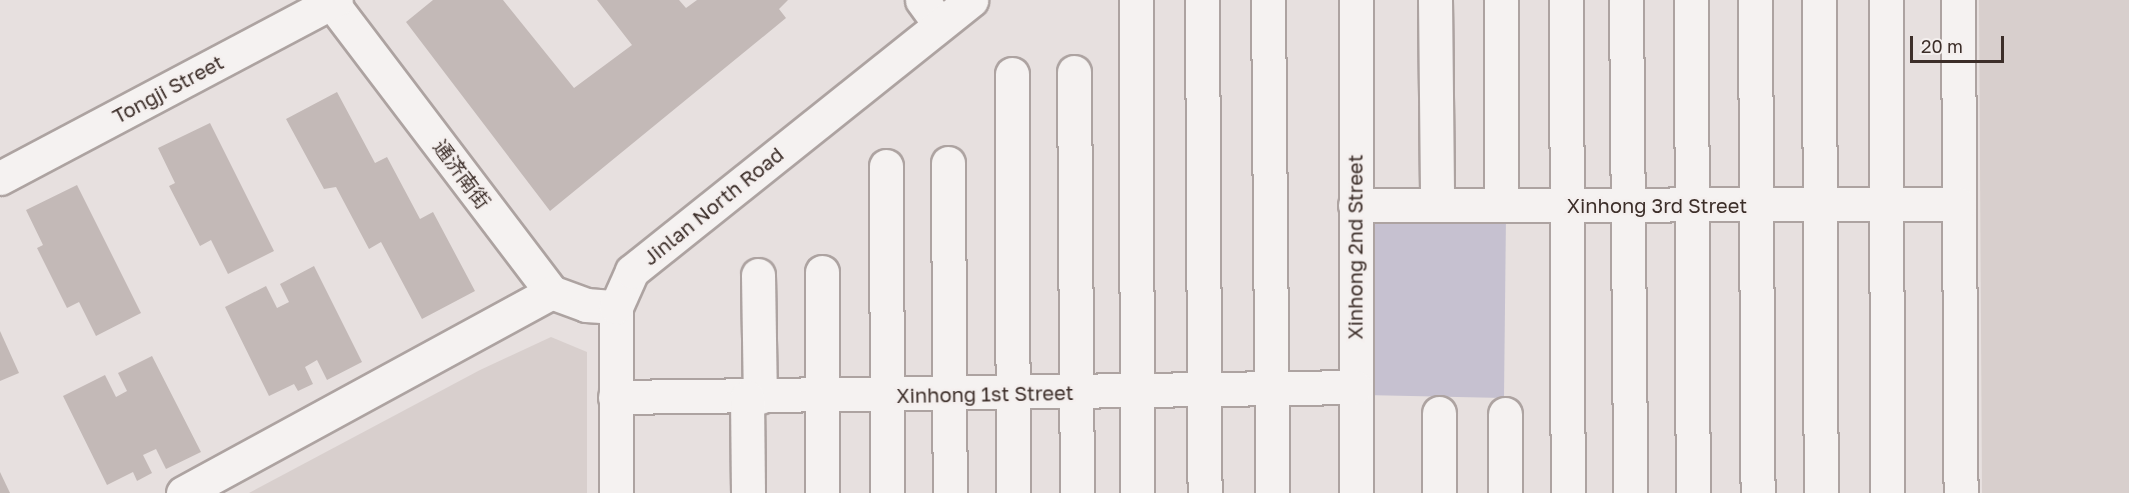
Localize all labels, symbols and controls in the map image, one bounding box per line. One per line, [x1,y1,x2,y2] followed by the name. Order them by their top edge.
[1913,24,2008,62] scale bar
[1921,35,1963,57] text: 20 m
[108,50,228,128] street label: Tongji Street
[428,135,496,213] street label: 通济南街
[638,142,788,270] street label: Jinlan North Road
[1343,154,1367,340] street label: Xinhong 2nd Street
[1567,193,1747,217] street label: Xinhong 3rd Street
[896,380,1074,408] street label: Xinhong 1st Street

